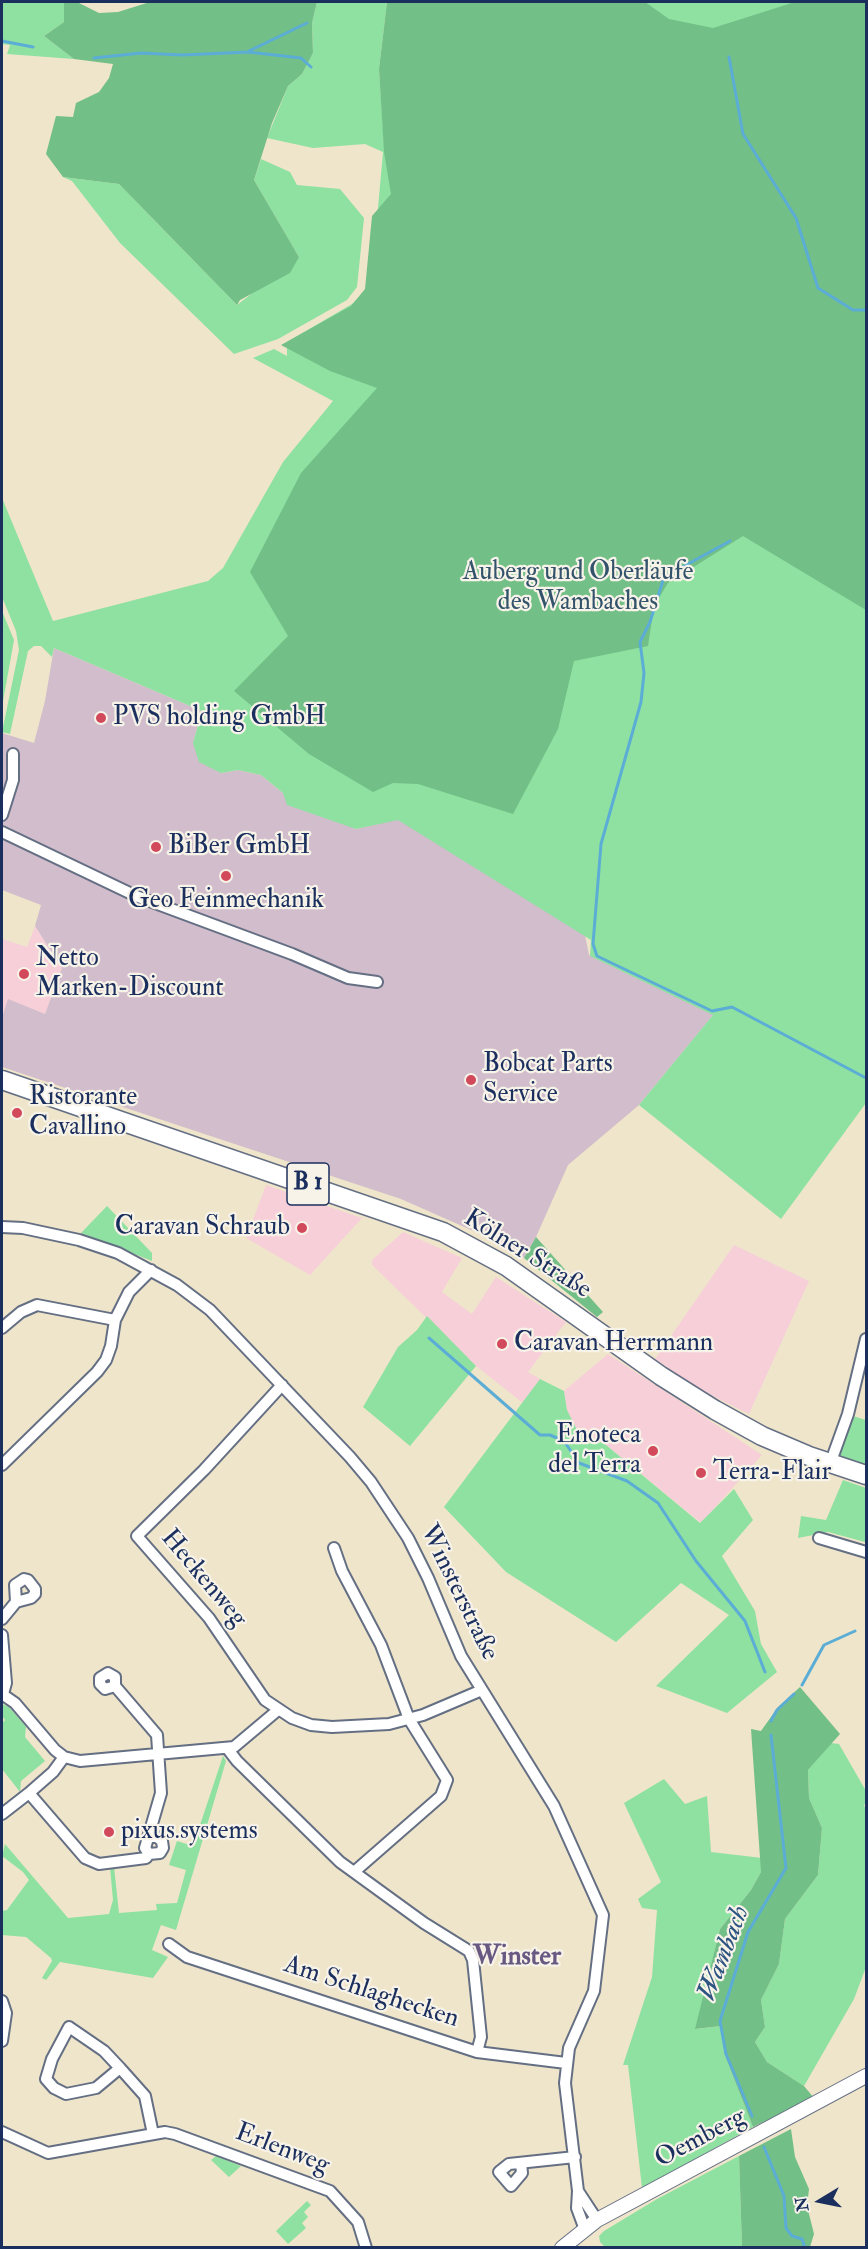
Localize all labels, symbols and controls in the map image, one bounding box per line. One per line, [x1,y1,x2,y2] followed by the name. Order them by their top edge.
[463,557,693,618] park label: Auberg und Oberläufe des Wambaches
[113,702,326,734] place label: PVS holding GmbH
[94,711,108,725] marker: PVS holding GmbH
[168,831,310,863] place label: BiBer GmbH
[149,840,163,854] marker: BiBer GmbH
[219,869,233,883] marker: Geo Feinmechanik
[128,885,324,917] place label: Geo Feinmechanik
[36,943,224,1005] place label: Netto Marken-Discount
[17,967,31,981] marker: Netto Marken-Discount
[483,1049,613,1110] place label: Bobcat Parts Service
[464,1073,478,1087] marker: Bobcat Parts Service
[29,1082,137,1144] place label: Ristorante Cavallino
[10,1106,24,1120] marker: Ristorante Cavallino
[287,1163,329,1205] road number: B 1
[458,1204,596,1306] street label: Kölner Straße
[115,1212,290,1244] place label: Caravan Schraub
[295,1221,309,1235] marker: Caravan Schraub
[514,1328,713,1360] place label: Caravan Herrmann
[495,1337,509,1351] marker: Caravan Herrmann
[548,1420,641,1482] place label: Enoteca del Terra
[646,1444,660,1458] marker: Enoteca del Terra
[713,1457,831,1489] place label: Terra-Flair
[694,1466,708,1480] marker: Terra-Flair
[412,1520,504,1666] street label: Winsterstraße
[153,1524,253,1634] street label: Heckenweg
[121,1816,258,1848] place label: pixus.systems
[102,1825,116,1839] marker: pixus.systems
[692,1902,758,2006] water label: Wambach
[473,1942,561,1974] district label: Winster
[280,1950,462,2036] street label: Am Schlaghecken
[650,2102,752,2176] street label: Oemberg
[231,2118,333,2182] street label: Erlenweg
[790,2171,850,2231] north arrow
[791,2195,813,2213] text: N

